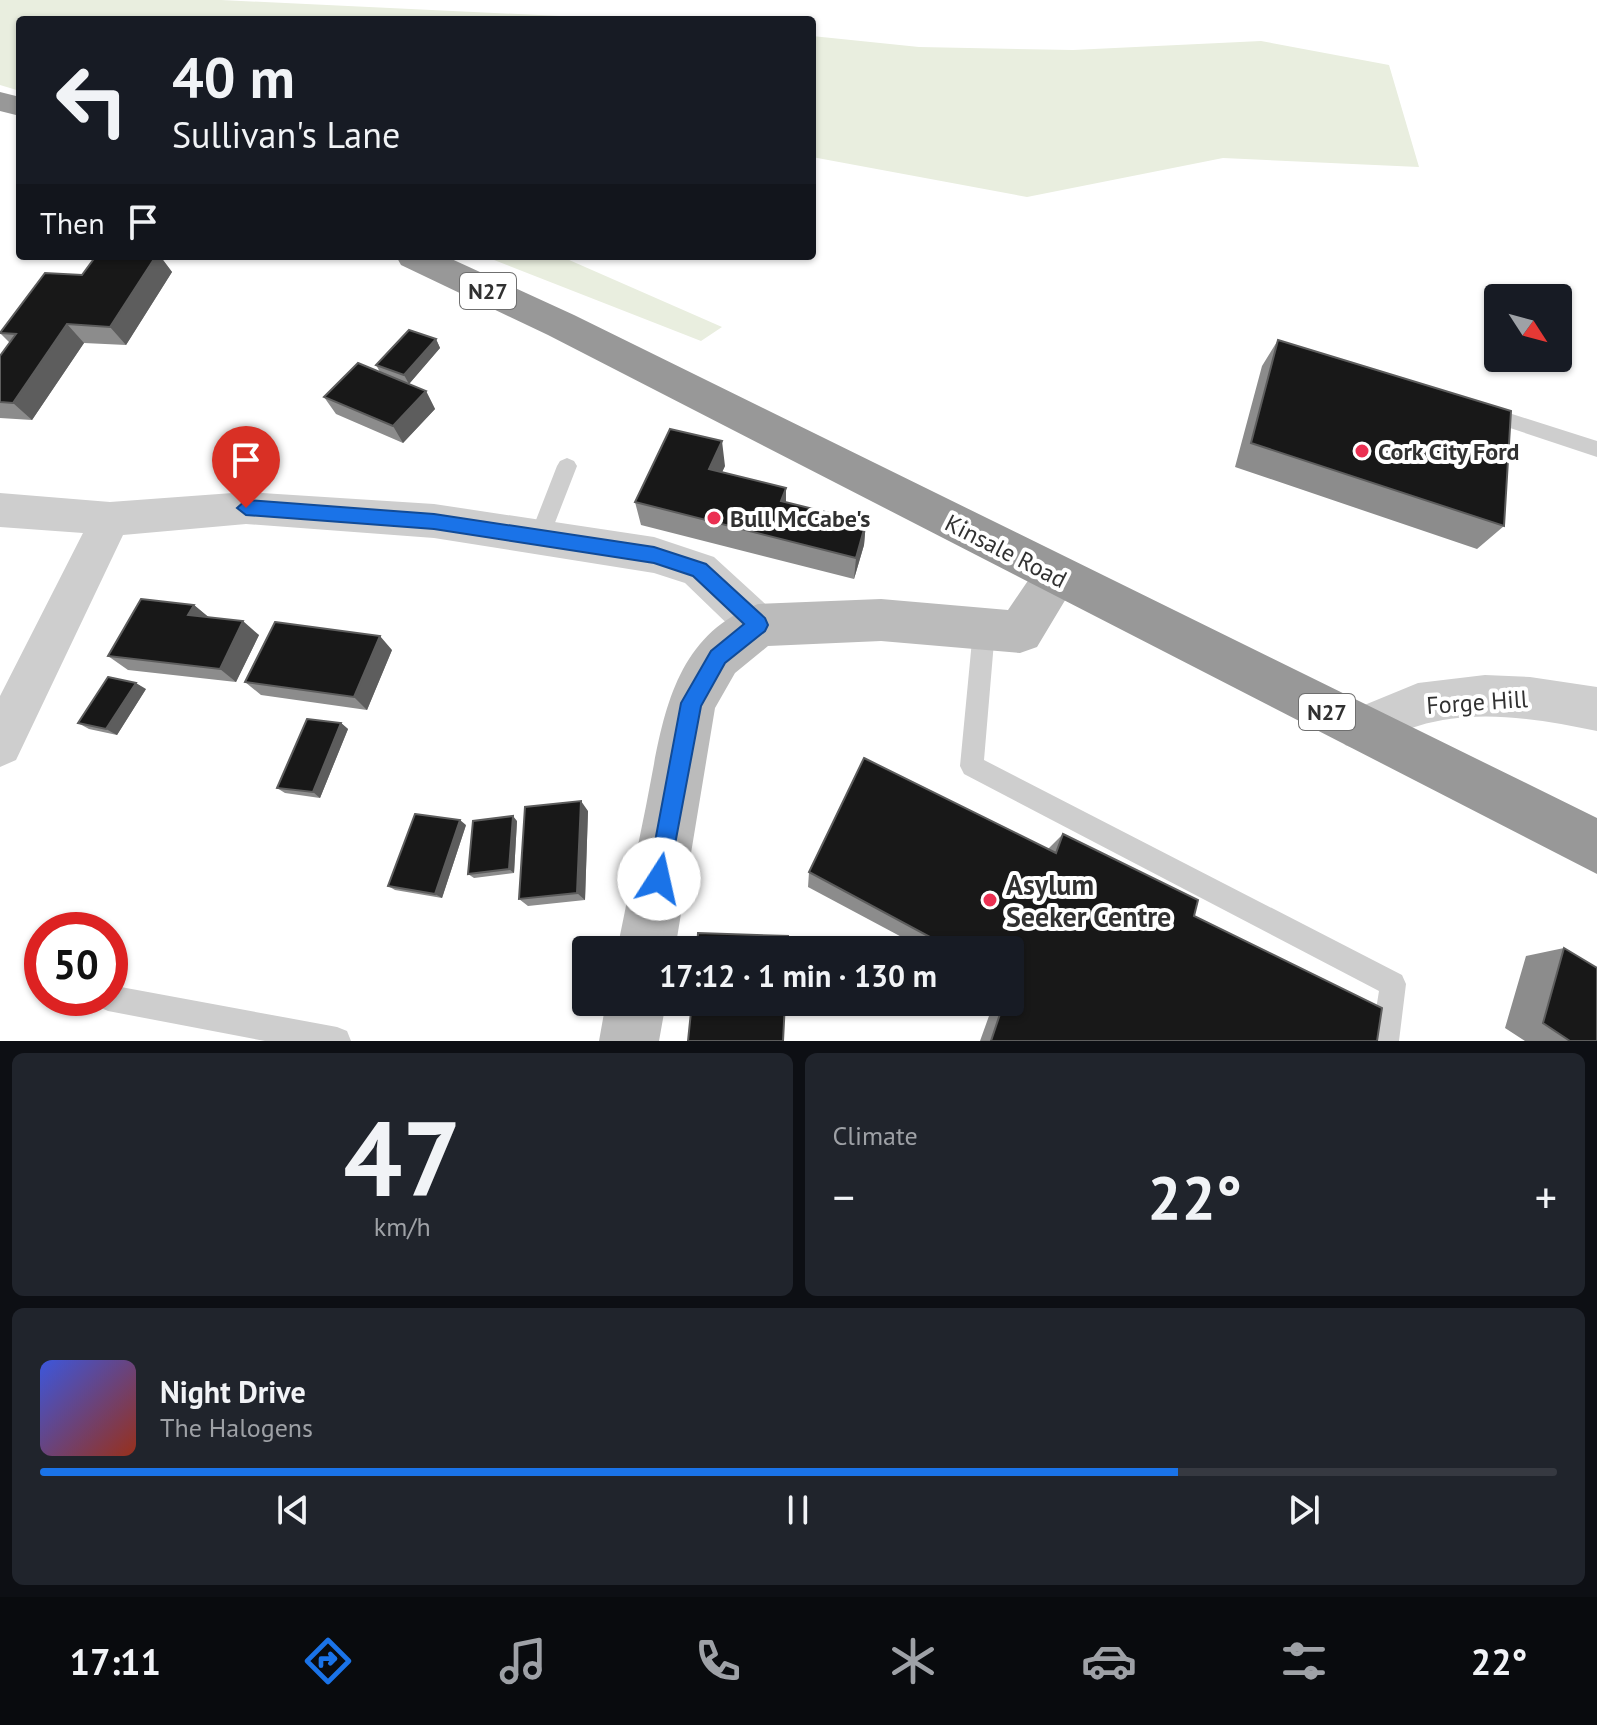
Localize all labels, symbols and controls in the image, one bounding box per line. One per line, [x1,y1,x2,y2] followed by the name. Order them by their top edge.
[172,41,295,113] text: 40 m
[40,48,144,152] icon: left
[172,111,400,158] text: Sullivan's Lane
[121,200,165,244] icon: arrive
[40,203,105,242] text: Then
[460,273,516,309] road number: N27
[1484,284,1572,372] north arrow
[1484,284,1572,372] map controls
[212,426,280,508] pin
[1378,436,1520,467] place label: Cork City Ford
[224,438,268,482] icon: arrive
[1353,442,1371,460] marker: Cork City Ford
[730,503,870,534] place label: Bull McCabe's
[940,507,1072,595] street label: Kinsale Road
[705,509,723,527] marker: Bull McCabe's
[1425,683,1529,721] street label: Forge Hill
[1299,694,1355,730] road number: N27
[617,837,701,921] position arrow
[1006,866,1171,935] place label: Asylum Seeker Centre
[981,891,999,909] marker: Asylum Seeker Centre
[24,912,128,1016] speed limit sign: 50
[659,956,937,995] text: 17:12 · 1 min · 130 m
[343,1090,461,1225] text: 47
[833,1119,918,1152] text: Climate
[1148,1158,1242,1236] text: 22°
[833,1168,855,1225] text: −
[1535,1168,1557,1225] text: +
[374,1210,431,1243] text: km/h
[160,1372,306,1411] text: Night Drive
[160,1411,313,1444] text: The Halogens
[271,1488,315,1532] icon: previous
[776,1488,820,1532] icon: pause
[1282,1488,1326,1532] icon: next
[300,1633,356,1689] icon: directions
[495,1633,551,1689] icon: music
[690,1633,746,1689] icon: phone
[885,1633,941,1689] icon: climate
[1081,1633,1137,1689] icon: car
[1276,1633,1332,1689] icon: filters
[70,1638,161,1685] text: 17:11
[1471,1638,1527,1685] text: 22°

